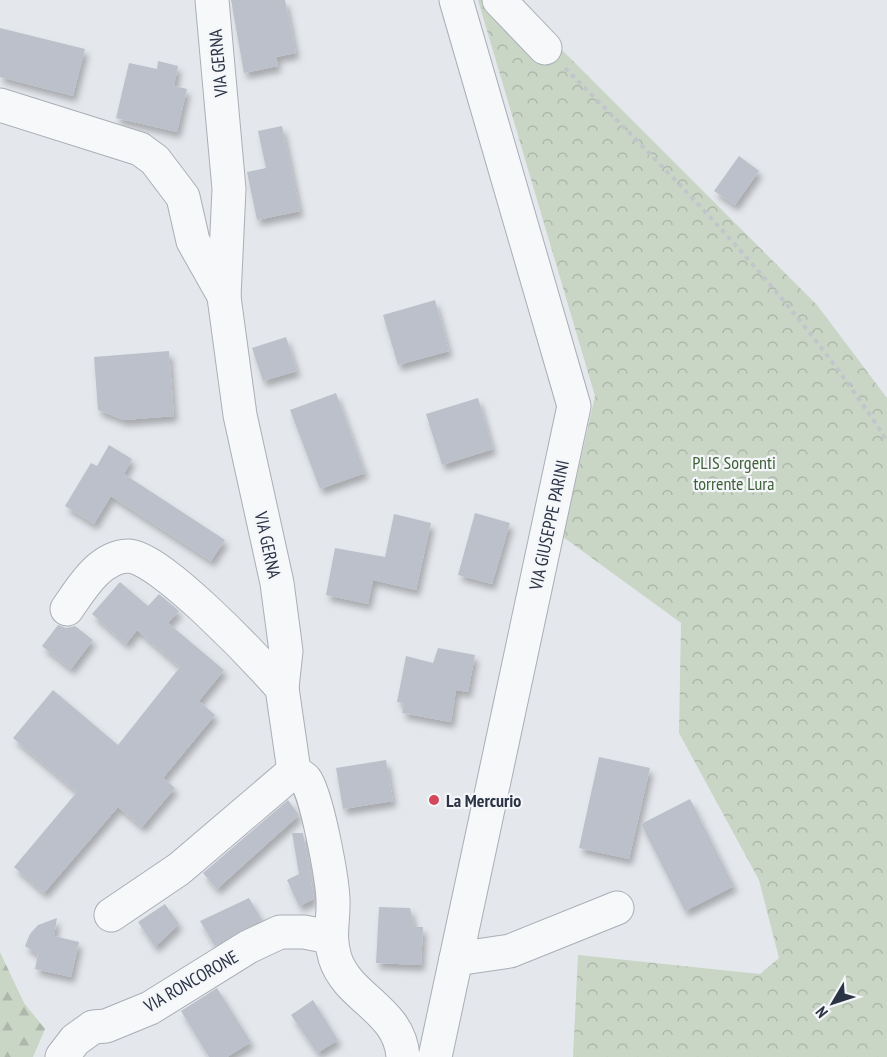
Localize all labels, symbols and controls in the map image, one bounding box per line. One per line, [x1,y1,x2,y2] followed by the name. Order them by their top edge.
[204,28,232,99] street label: VIA GERNA
[692,451,776,495] park label: PLIS Sorgenti torrente Lura
[524,458,574,593] street label: VIA GIUSEPPE PARINI
[250,509,286,581] street label: VIA GERNA
[446,789,521,812] place label: La Mercurio
[427,793,441,807] marker: La Mercurio
[139,945,242,1018] street label: VIA RONCORONE
[803,973,863,1033] north arrow
[811,1003,832,1022] text: N

